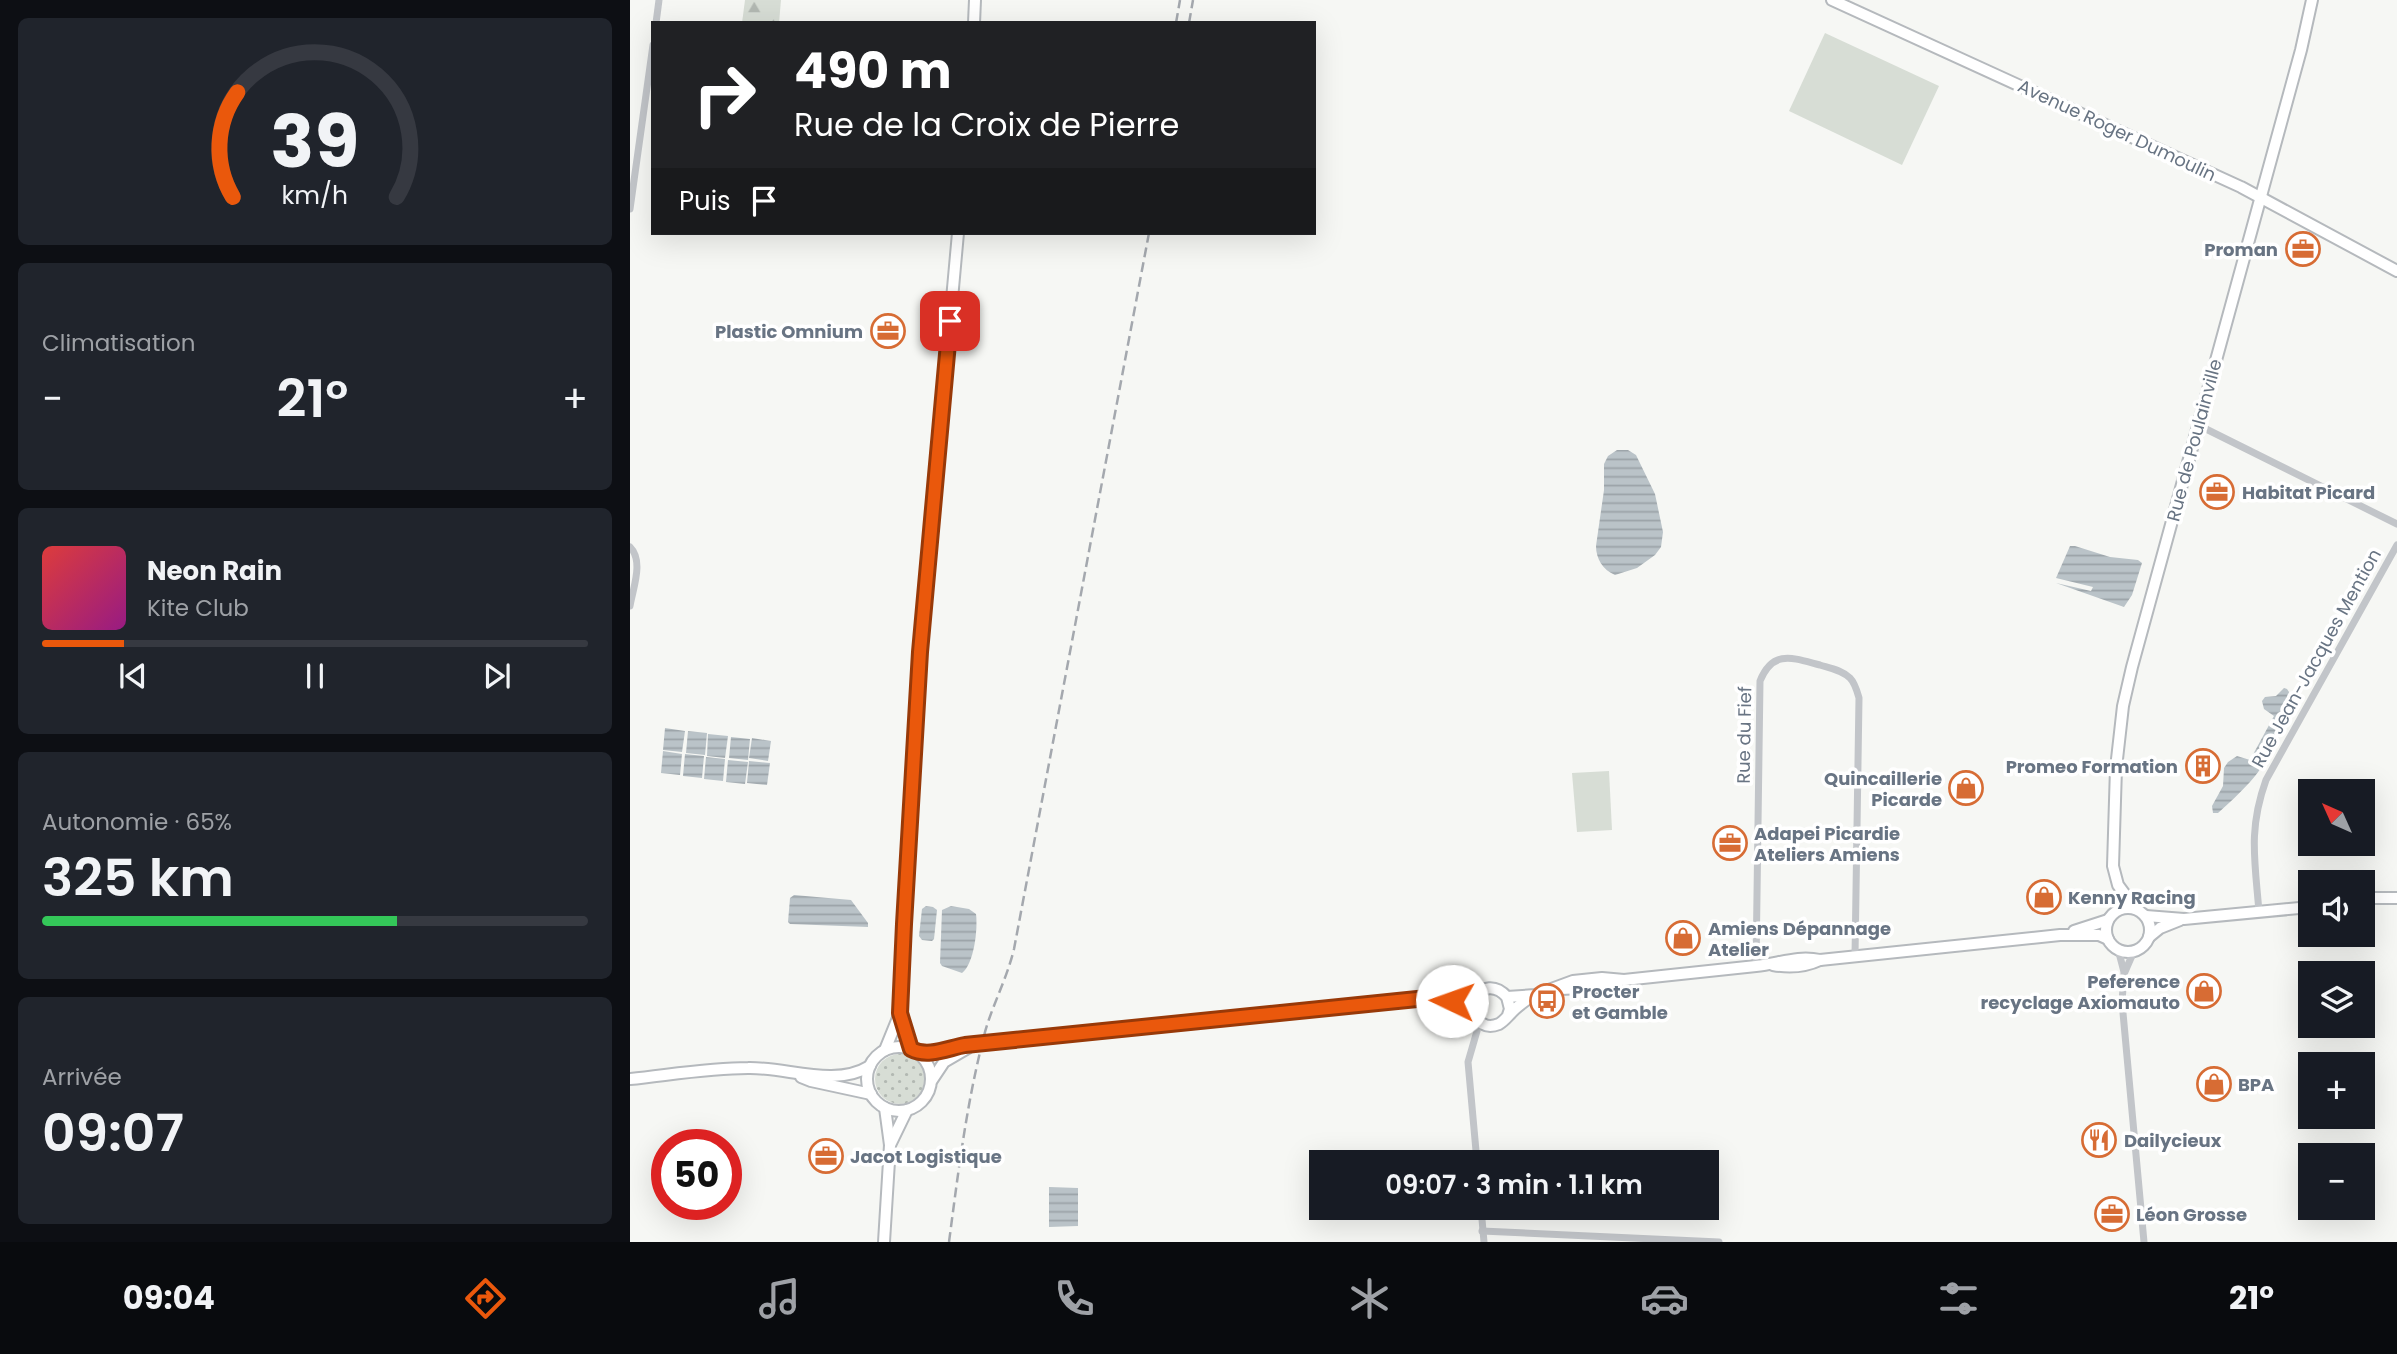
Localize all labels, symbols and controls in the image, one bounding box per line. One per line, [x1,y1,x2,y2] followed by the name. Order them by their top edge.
[794,37,952,105] text: 490 m
[679,49,770,140] icon: right
[2014,73,2220,187] street label: Avenue Roger Dumoulin
[271,92,359,193] text: 39
[794,102,1179,147] text: Rue de la Croix de Pierre
[282,178,348,213] text: km/h
[745,182,783,220] icon: arrive
[679,183,731,219] text: Puis
[2284,230,2322,268] office icon: Proman
[2204,237,2278,262] place label: Proman
[920,291,980,351] pin
[931,302,969,340] icon: arrive
[869,312,907,350] office icon: Plastic Omnium
[715,319,863,344] place label: Plastic Omnium
[42,327,195,359] text: Climatisation
[2160,356,2228,524] street label: Rue de Poulainville
[277,362,348,435] text: 21°
[42,372,63,425] text: −
[562,372,588,425] text: +
[2198,473,2236,511] office icon: Habitat Picard
[2242,480,2375,505] place label: Habitat Picard
[2245,544,2387,772] street label: Rue Jean-Jacques Mention
[147,553,282,589] text: Neon Rain
[147,592,249,624] text: Kite Club
[114,657,152,695] icon: previous
[296,657,334,695] icon: pause
[478,657,516,695] icon: next
[1731,686,1757,784] street label: Rue du Fief
[2184,747,2222,785] building icon: Promeo Formation
[2006,754,2178,779] place label: Promeo Formation
[1824,766,1942,812] place label: Quincaillerie Picarde
[1947,769,1985,807] shop icon: Quincaillerie Picarde
[2298,779,2375,856] north arrow
[2298,779,2375,1220] map controls
[42,806,232,838] text: Autonomie · 65%
[1754,821,1900,867] place label: Adapei Picardie Ateliers Amiens
[1711,824,1749,862] office icon: Adapei Picardie Ateliers Amiens
[42,841,234,914] text: 325 km
[2298,870,2375,947] button: sound
[2025,878,2063,916] shop icon: Kenny Racing
[2068,885,2196,910] place label: Kenny Racing
[1708,916,1891,962] place label: Amiens Dépannage Atelier
[1664,919,1702,957] shop icon: Amiens Dépannage Atelier
[2298,961,2375,1038] button: layers
[1415,964,1489,1038] position arrow
[1981,969,2180,1015] place label: Peference recyclage Axiomauto
[2185,972,2223,1010] shop icon: Peference recyclage Axiomauto
[1572,979,1668,1025] place label: Procter et Gamble
[1528,982,1566,1020] bus stop icon: Procter et Gamble
[2298,1052,2375,1129] button: +
[42,1061,122,1093] text: Arrivée
[2195,1065,2233,1103] shop icon: BPA
[2238,1072,2274,1097] place label: BPA
[42,1096,184,1169] text: 09:07
[2080,1121,2118,1159] restaurant icon: Dailycieux
[2124,1128,2222,1153] place label: Dailycieux
[651,1129,742,1220] speed limit sign: 50
[807,1137,845,1175] office icon: Jacot Logistique
[2298,1143,2375,1220] button: −
[850,1144,1002,1169] place label: Jacot Logistique
[1385,1167,1643,1203] text: 09:07 · 3 min · 1.1 km
[2093,1195,2131,1233] office icon: Léon Grosse
[2136,1202,2247,1227] place label: Léon Grosse
[461,1274,510,1323] icon: directions
[755,1274,804,1323] icon: music
[1050,1274,1099,1323] icon: phone
[1345,1274,1394,1323] icon: climate
[1640,1274,1689,1323] icon: car
[1934,1274,1983,1323] icon: filters
[123,1275,215,1320] text: 09:04
[2229,1275,2274,1320] text: 21°

